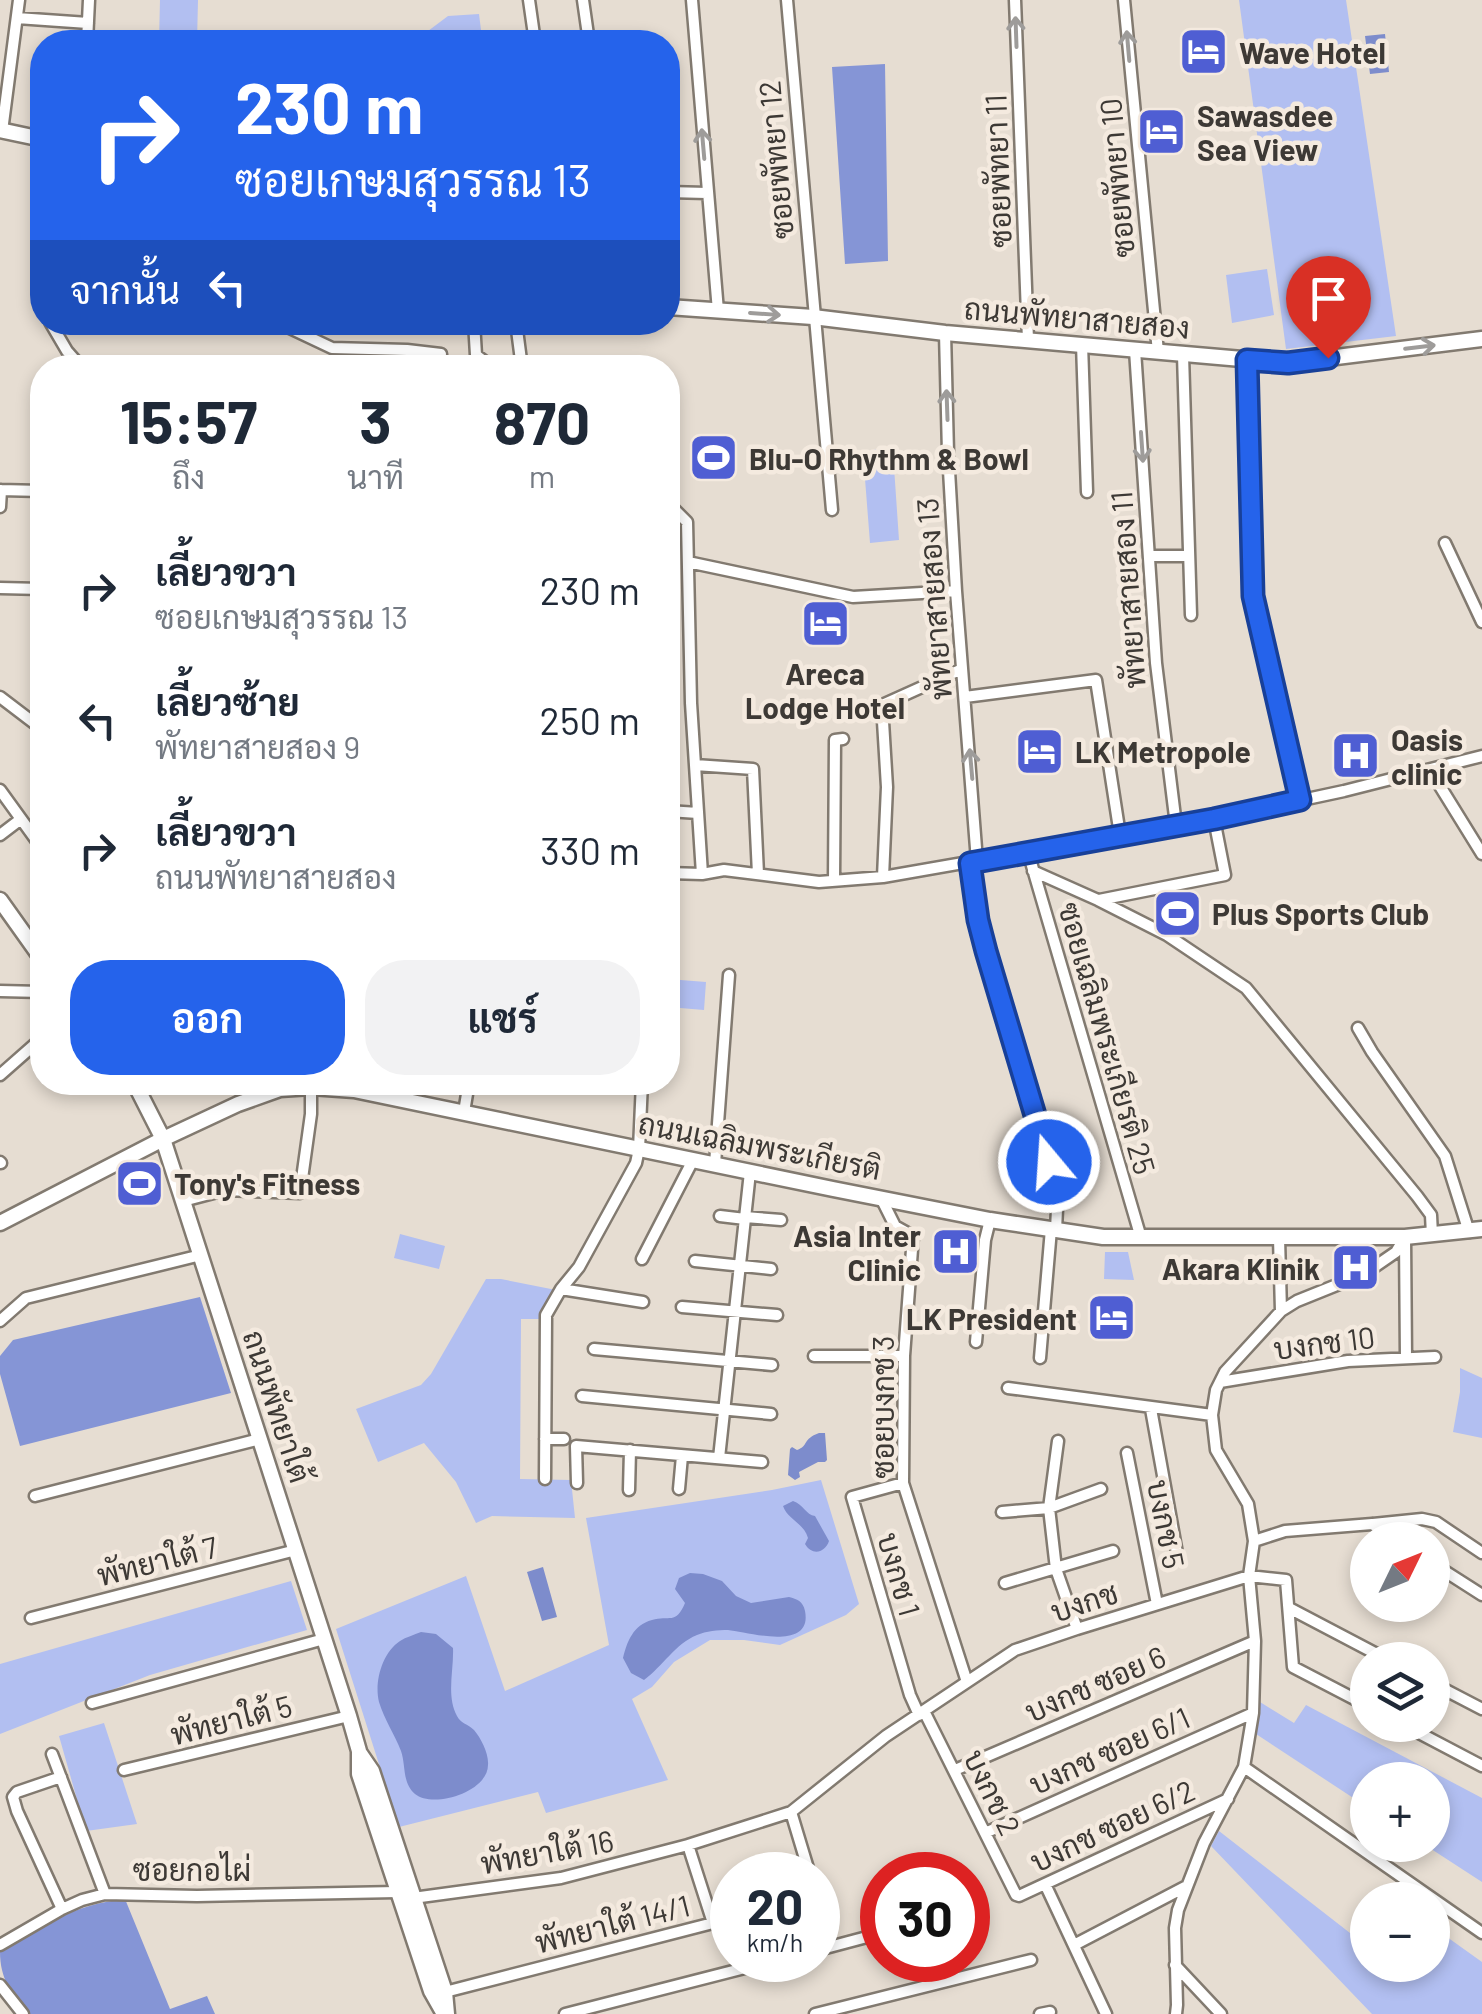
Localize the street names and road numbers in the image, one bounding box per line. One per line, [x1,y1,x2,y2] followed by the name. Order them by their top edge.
[750,79,800,241] street label: ซอยพัทยา 12
[976,94,1018,248] street label: ซอยพัทยา 11
[1091,97,1141,259] street label: ซอยพัทยา 10
[963,289,1191,345] street label: ถนนพัทยาสายสอง
[1102,490,1152,690] street label: พัทยาสายสอง 11
[908,497,958,701] street label: พัทยาสายสอง 13
[1052,898,1164,1178] street label: ซอยเฉลิมพระเกียรติ 25
[636,1104,884,1186] street label: ถนนเฉลิมพระเกียรติ
[1271,1318,1377,1366] street label: บงกช 10
[236,1325,321,1487] street label: ถนนพัทยาใต้
[864,1335,900,1479] street label: ซอยบงกช 3
[1141,1476,1193,1572] street label: บงกช 5
[93,1527,221,1592] street label: พัทยาใต้ 7
[871,1528,929,1620] street label: บงกช 1
[1046,1573,1122,1629] street label: บงกช
[1019,1637,1171,1729] street label: บงกช ซอย 6
[166,1686,296,1751] street label: พัทยาใต้ 5
[1023,1699,1195,1801] street label: บงกช ซอย 6/1
[957,1743,1029,1841] street label: บงกช 2
[1024,1771,1200,1879] street label: บงกช ซอย 6/2
[477,1821,616,1880] street label: พัทยาใต้ 16
[133,1851,251,1887] street label: ซอยกอไผ่
[531,1885,693,1960] street label: พัทยาใต้ 14/1

